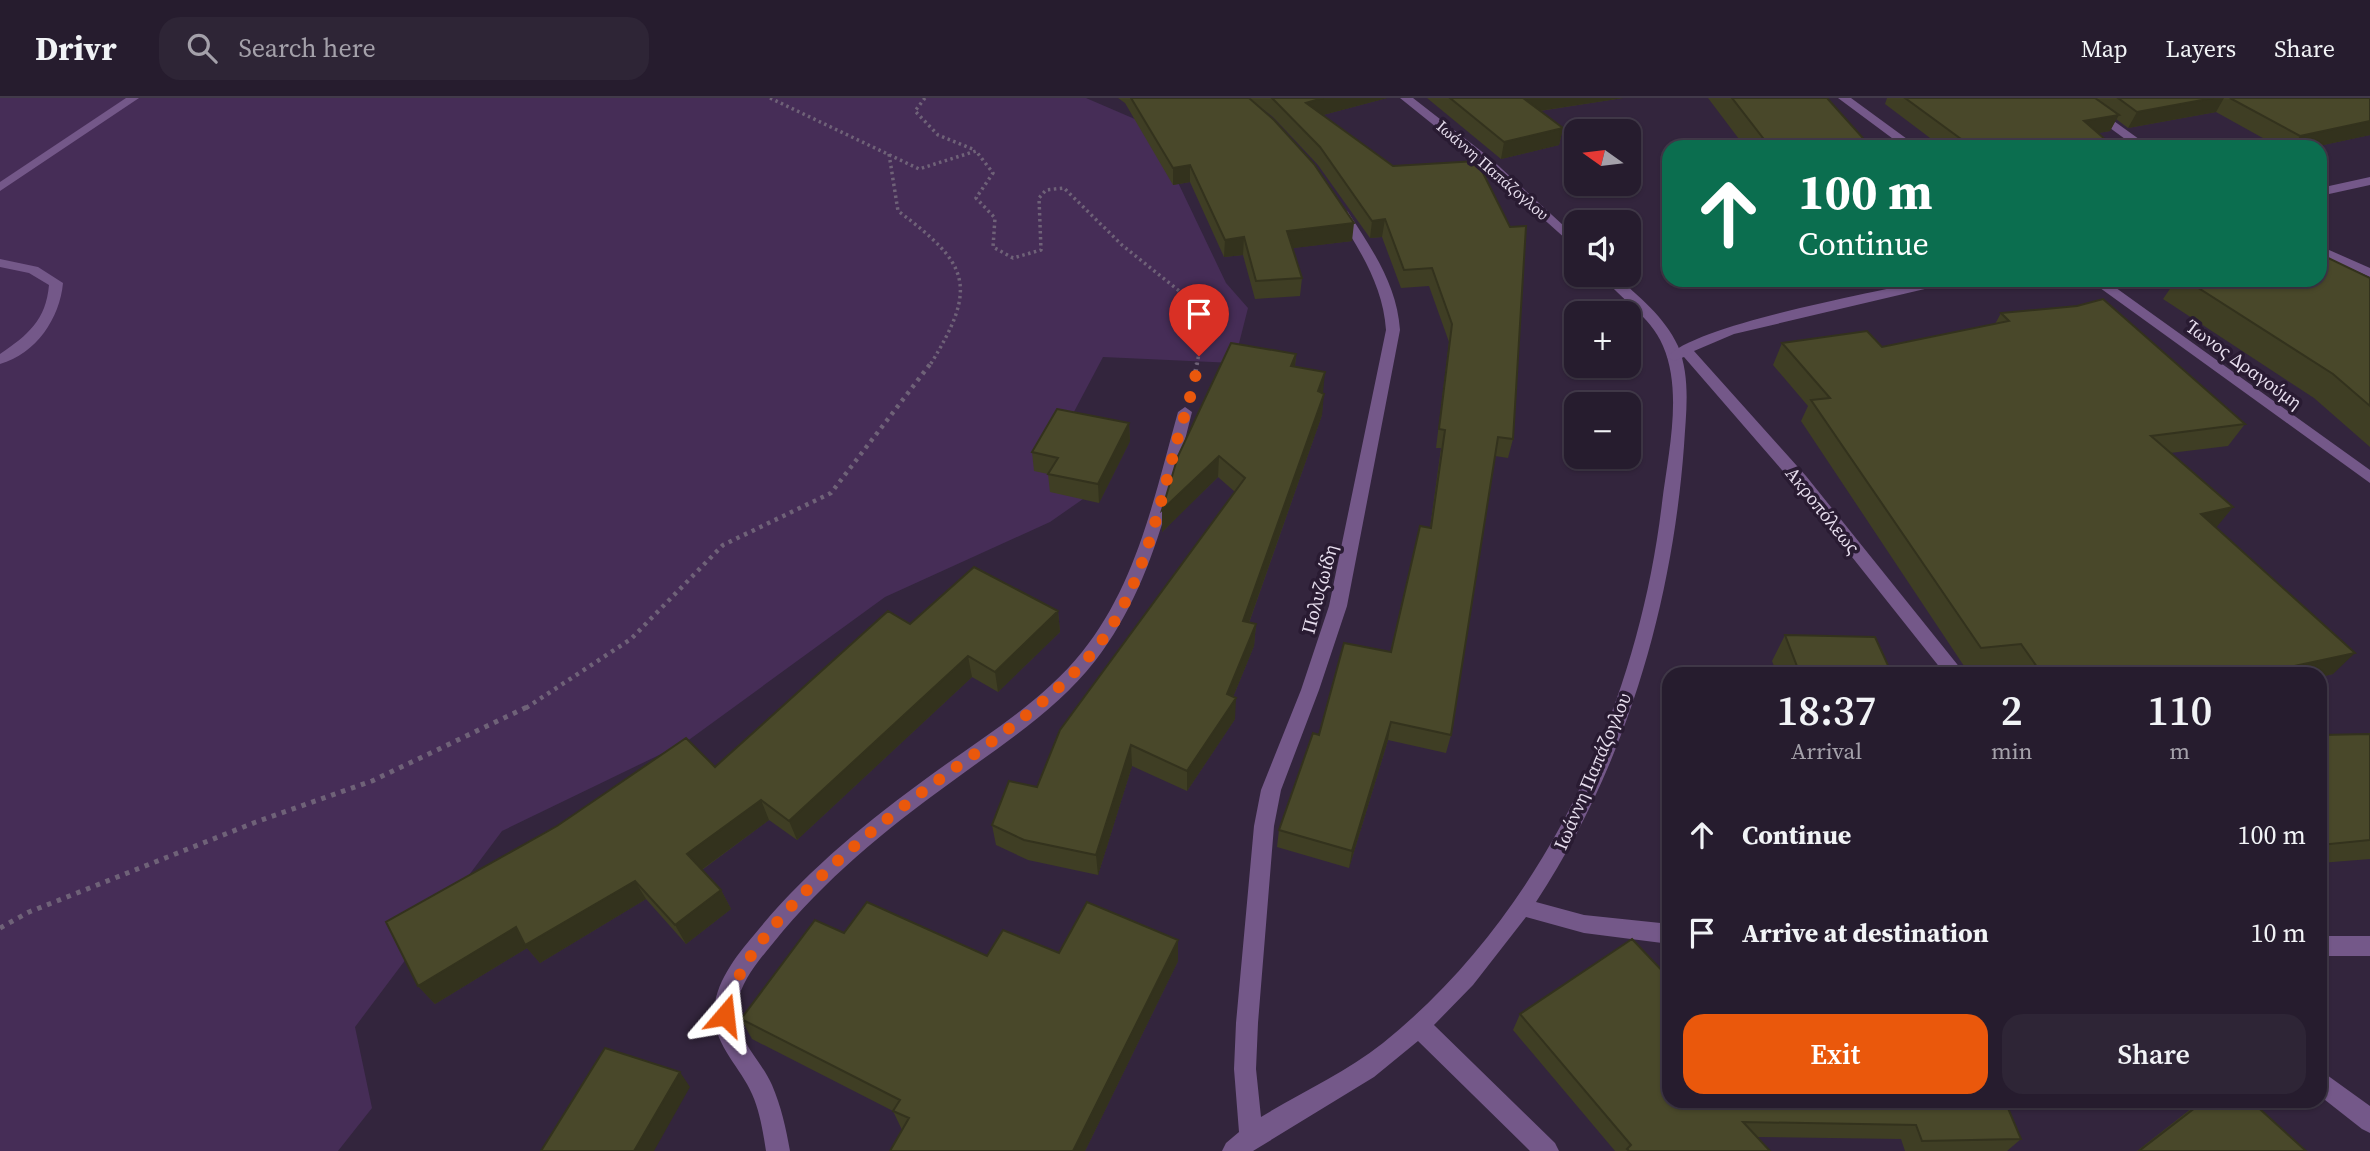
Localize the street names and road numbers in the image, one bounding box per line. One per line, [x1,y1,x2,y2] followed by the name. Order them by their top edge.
[1432,115,1554,225] street label: Ιωάννη Παπάζογλου
[2180,312,2307,415] street label: Ίωνος Δραγούμη
[1780,461,1866,559] street label: Ακροπόλεως
[1295,541,1343,637] street label: Πολυζωίδη
[1547,688,1637,853] street label: Ιωάννη Παπάζογλου

